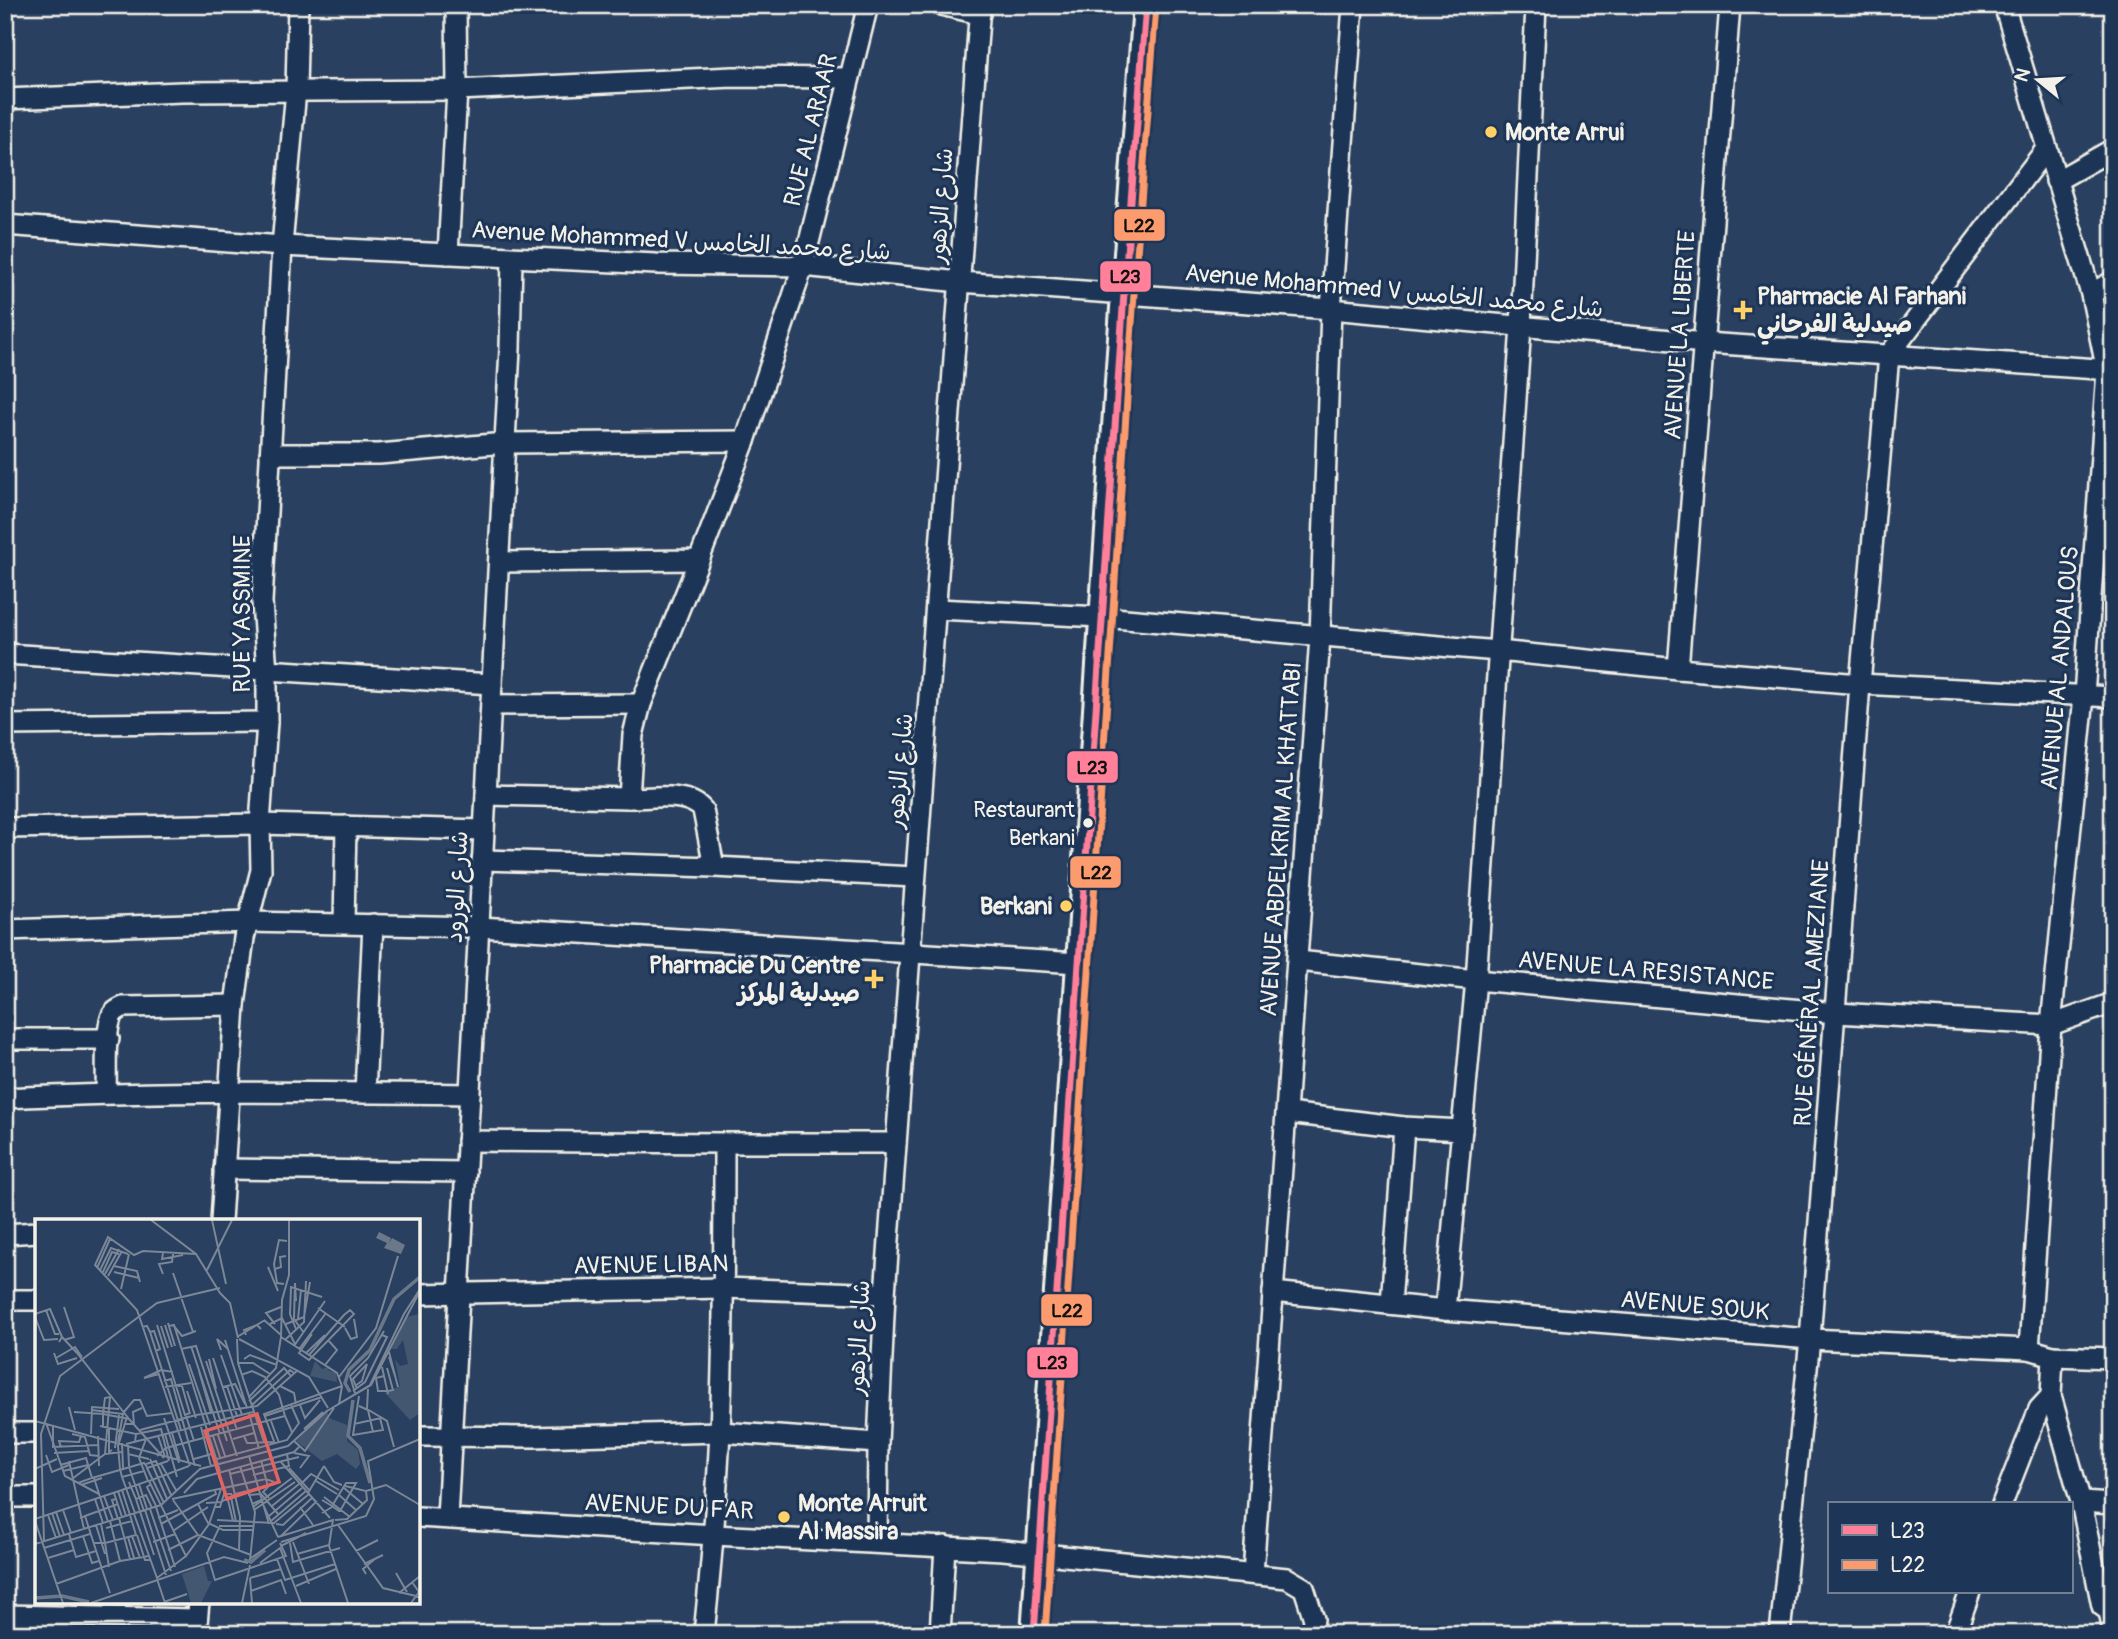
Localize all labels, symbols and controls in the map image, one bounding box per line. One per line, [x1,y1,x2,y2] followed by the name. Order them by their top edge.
[2002,46,2072,116] north arrow
[778,51,844,209] street label: RUE AL ARAAR
[2009,65,2036,85] text: N
[1505,118,1624,147] place label: Monte Arrui
[1483,124,1499,140] marker: Monte Arrui
[922,147,962,266] street label: شارع الزهور
[1113,208,1166,242] line badge: L22
[1123,214,1155,238] text: L22
[470,216,891,268] street label: Avenue Mohammed V شارع محمد الخامس
[1658,229,1702,441] street label: AVENUE LA LIBERTE
[1183,258,1604,326] street label: Avenue Mohammed V شارع محمد الخامس
[1099,260,1152,293] line badge: L23
[1109,265,1141,289] text: L23
[1757,282,1966,345] place label: Pharmacie Al Farhani صيدلية الفرحاني
[1735,302,1751,318] marker: Pharmacie Al Farhani صيدلية الفرحاني
[228,535,257,693] street label: RUE YASSMINE
[2035,545,2085,791] street label: AVENUE AL ANDALOUS
[1254,661,1308,1017] street label: AVENUE ABDELKRIM AL KHATTABI
[880,712,922,831] street label: شارع الزهور
[1066,750,1119,784] line badge: L23
[1076,756,1108,780] text: L23
[973,796,1075,852] place label: Restaurant Berkani
[1081,816,1095,830] marker: Restaurant Berkani
[440,830,476,944] street label: شارع الورود
[1069,855,1122,889] line badge: L22
[1788,859,1836,1127] street label: RUE GÉNÉRAL AMEZIANE
[1080,861,1112,885] text: L22
[980,892,1052,921] place label: Berkani
[1058,898,1074,914] marker: Berkani
[1517,945,1775,997] street label: AVENUE LA RESISTANCE
[649,951,861,1008] place label: Pharmacie Du Centre صيدلية المركز
[866,971,882,987] marker: Pharmacie Du Centre صيدلية المركز
[35,1219,420,1604] inset map
[573,1249,729,1281] street label: AVENUE LIBAN
[841,1279,879,1398] street label: شارع الزهور
[1619,1285,1771,1327] street label: AVENUE SOUK
[1040,1293,1093,1327] line badge: L22
[1051,1299,1083,1323] text: L22
[1026,1346,1079,1379] line badge: L23
[1036,1351,1068,1375] text: L23
[584,1488,755,1526] street label: AVENUE DU FAR
[798,1489,928,1546] place label: Monte Arruit Al Massira
[1828,1502,2072,1594] legend
[776,1509,792,1525] marker: Monte Arruit Al Massira
[1890,1518,1925,1545] text: L23
[1890,1552,1925,1579] text: L22

